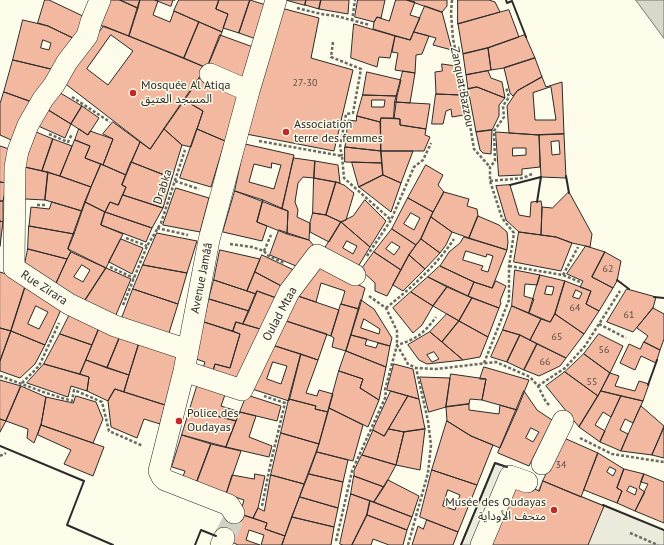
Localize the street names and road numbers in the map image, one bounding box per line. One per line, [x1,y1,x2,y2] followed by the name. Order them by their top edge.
[447,46,477,128] street label: Zanquat Bazzou
[151,168,175,206] street label: Drabka
[188,241,216,315] street label: Avenue Jamââ
[18,268,70,308] street label: Rue Zirara
[260,284,300,344] street label: Oulad Mtaa

